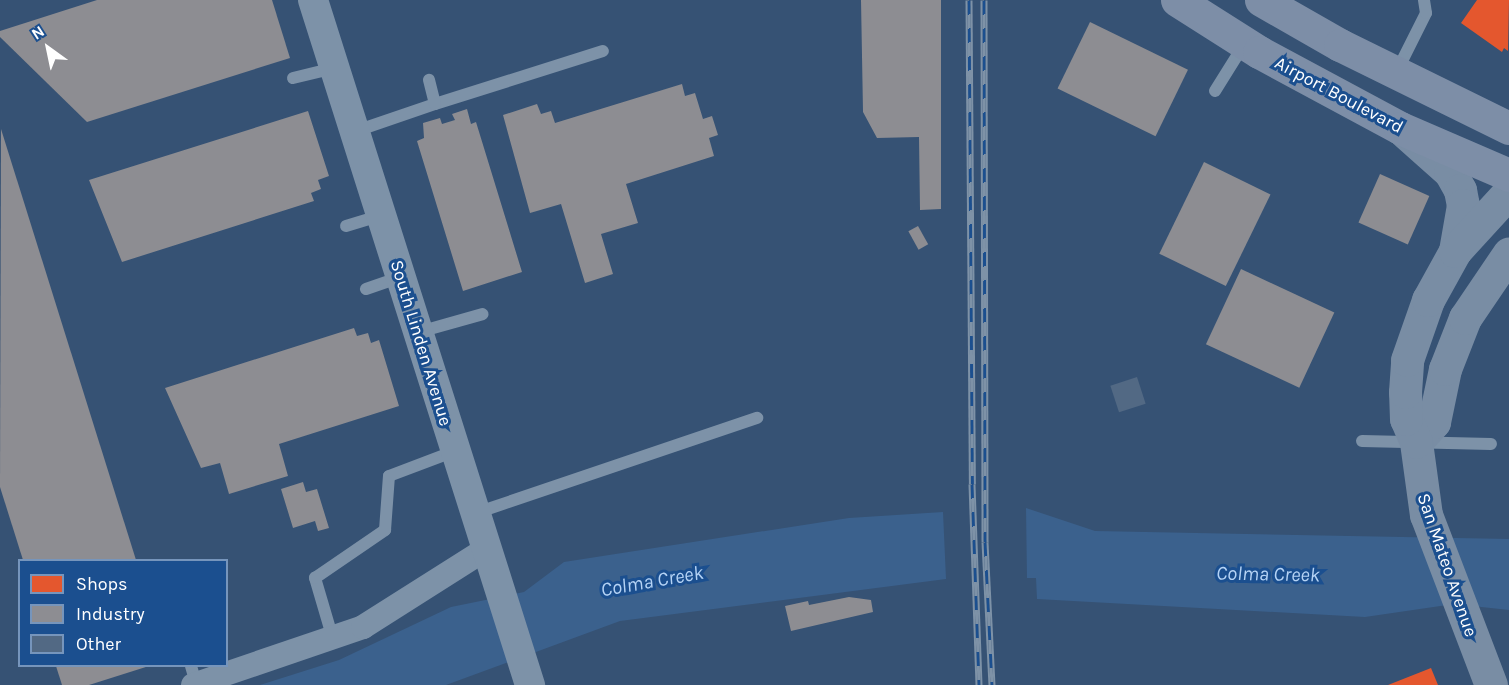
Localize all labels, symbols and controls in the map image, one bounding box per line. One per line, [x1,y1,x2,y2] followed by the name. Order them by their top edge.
[18,18,78,78] north arrow
[28,21,48,44] text: N
[1271,52,1407,138] street label: Airport Boulevard
[385,257,457,429] street label: South Linden Avenue
[1412,490,1482,640] street label: San Mateo Avenue
[18,559,228,667] legend
[599,560,705,602] water label: Colma Creek
[1216,561,1320,587] water label: Colma Creek
[76,573,128,595] text: Shops
[76,603,145,625] text: Industry
[76,633,121,655] text: Other

